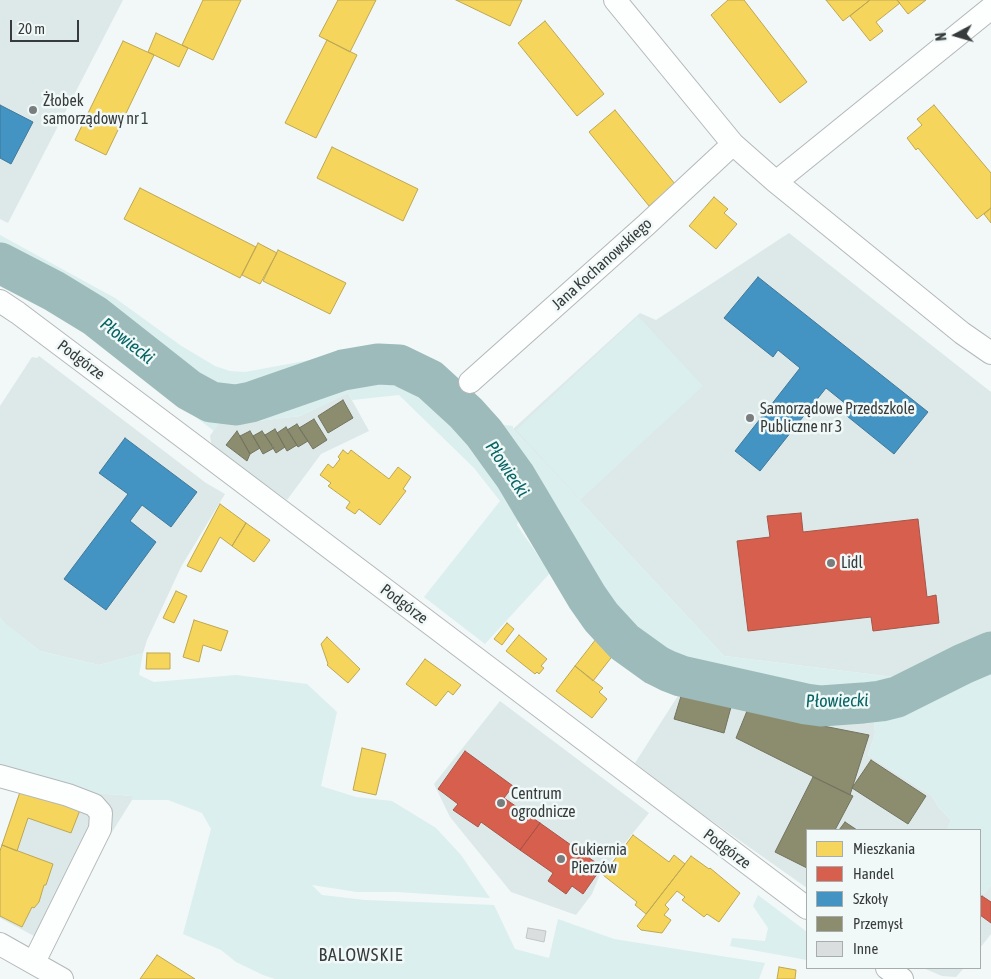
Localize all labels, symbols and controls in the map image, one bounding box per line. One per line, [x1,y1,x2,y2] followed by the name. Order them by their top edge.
[12,10,81,42] scale bar
[931,10,981,60] north arrow
[18,20,45,37] text: 20 m
[933,32,949,42] text: N
[43,91,149,129] place label: Żłobek samorządowy nr 1
[27,104,39,116] marker: Żłobek samorządowy nr 1
[548,214,656,314] street label: Jana Kochanowskiego
[96,313,158,369] water label: Płowiecki
[53,336,109,384] street label: Podgórze
[760,399,915,437] place label: Samorządowe Przedszkole Publiczne nr 3
[744,412,756,424] marker: Samorządowe Przedszkole Publiczne nr 3
[481,437,533,501] water label: Płowiecki
[841,553,863,573] place label: Lidl
[825,557,837,569] marker: Lidl
[376,580,432,628] street label: Podgórze
[806,690,868,712] water label: Płowiecki
[511,784,575,822] place label: Centrum ogrodnicze
[495,797,507,809] marker: Centrum ogrodnicze
[699,825,755,873] street label: Podgórze
[806,829,981,969] legend
[571,840,627,878] place label: Cukiernia Pierzów
[853,840,915,857] text: Mieszkania
[555,853,567,865] marker: Cukiernia Pierzów
[853,865,894,882] text: Handel
[853,890,888,907] text: Szkoły
[853,915,903,932] text: Przemysł
[853,940,878,957] text: Inne
[317,944,405,966] district label: BALOWSKIE

